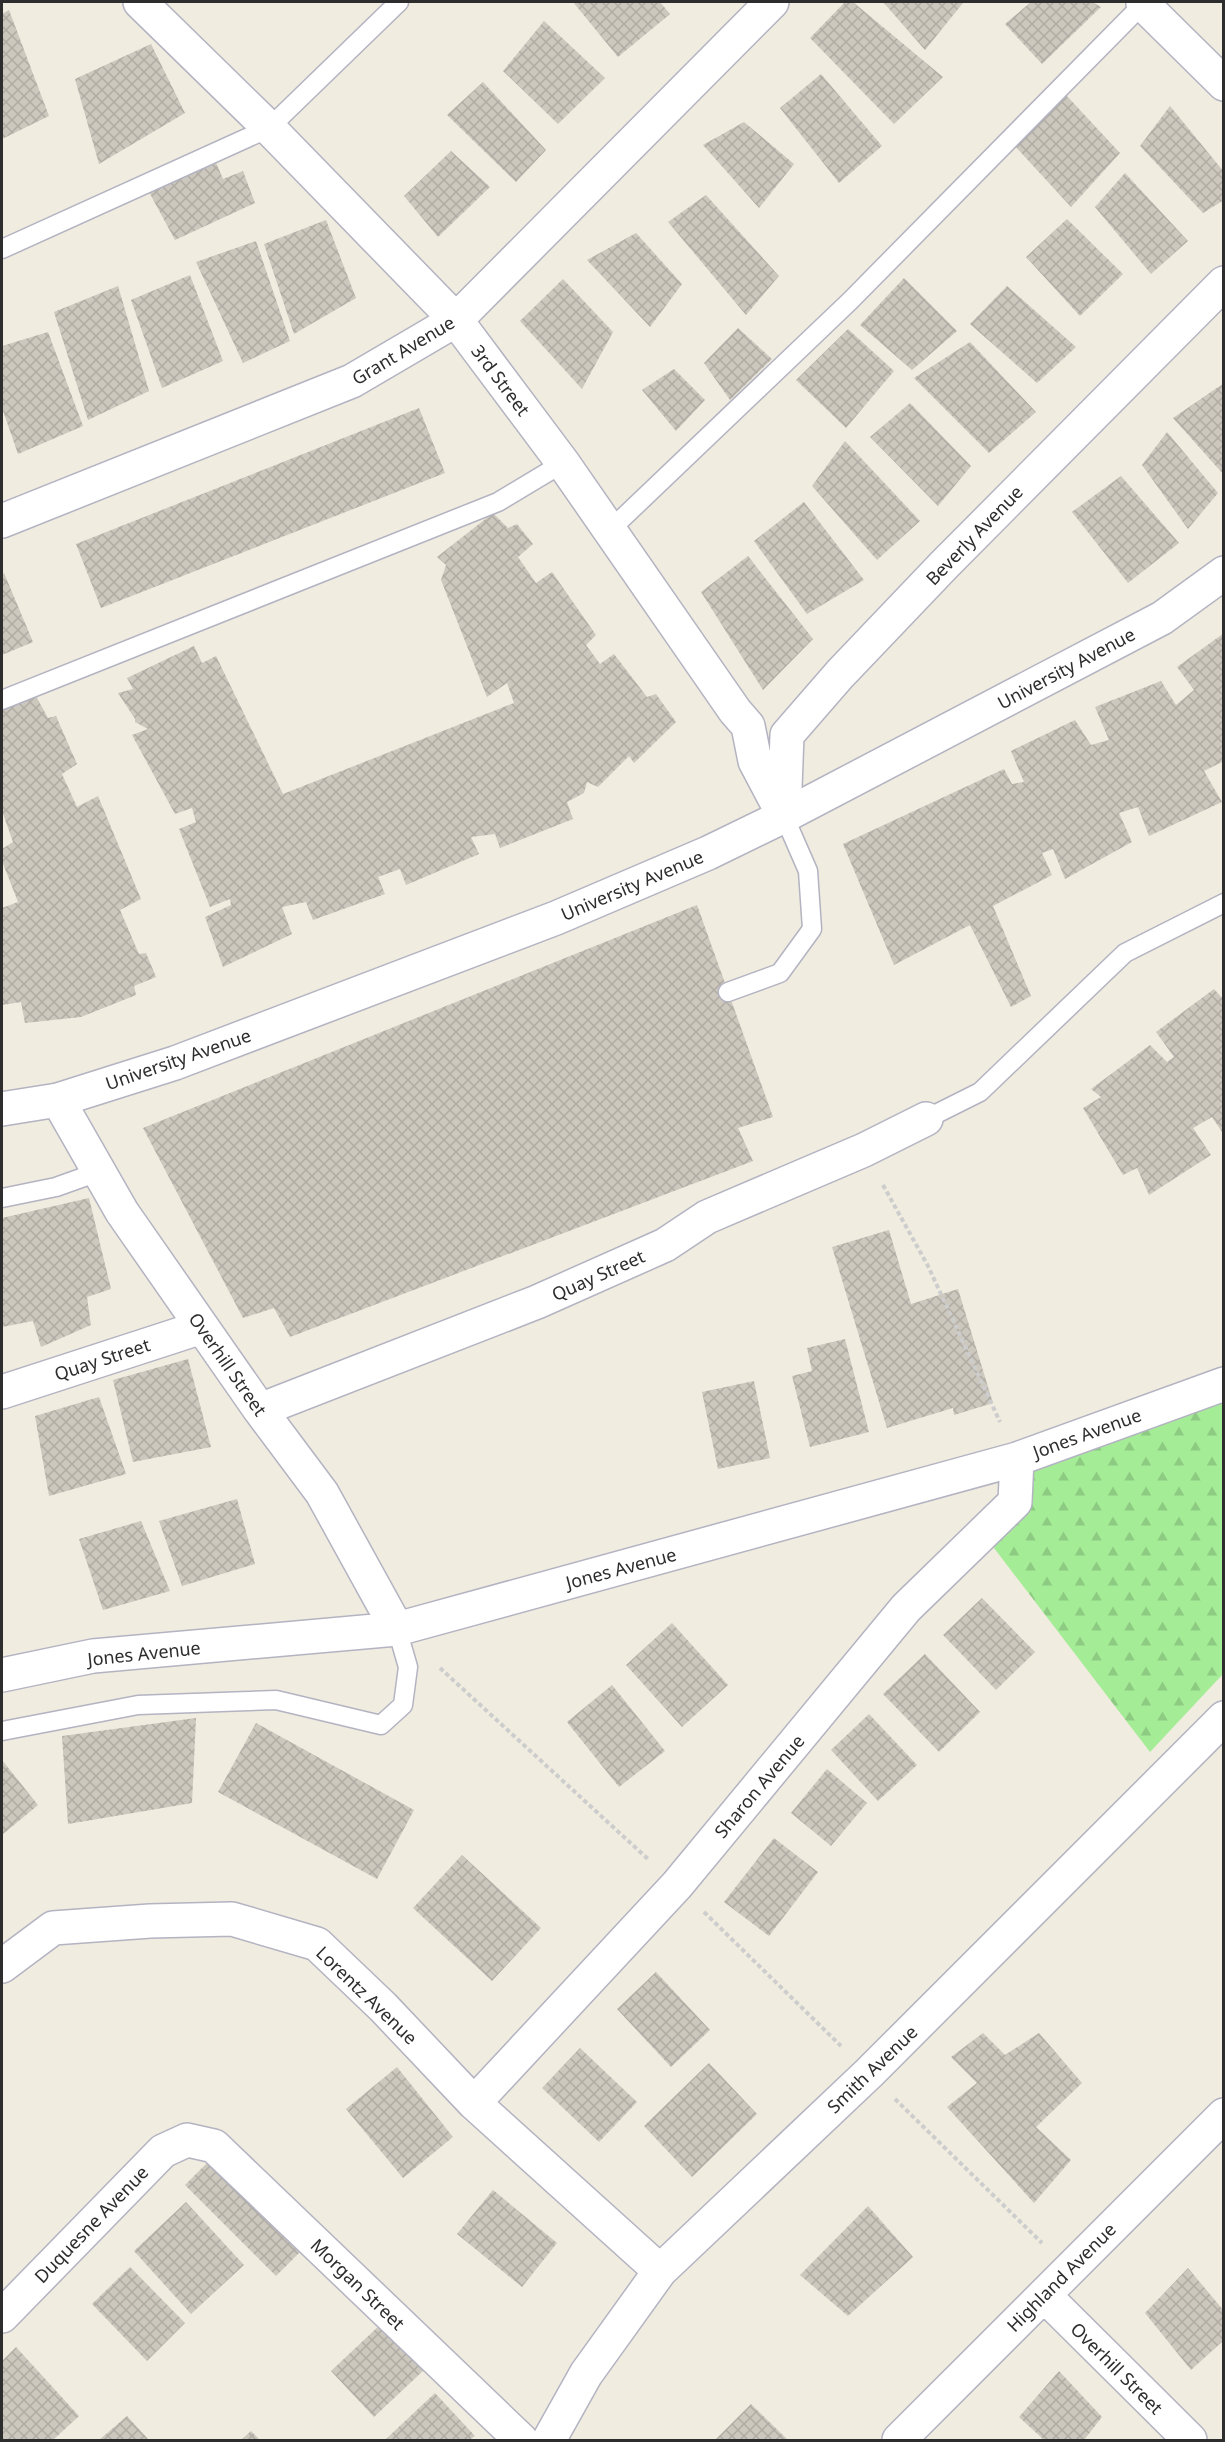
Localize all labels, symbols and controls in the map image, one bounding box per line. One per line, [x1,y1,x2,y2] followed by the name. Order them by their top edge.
[347,310,459,390] street label: Grant Avenue
[466,339,536,421] street label: 3rd Street
[920,480,1028,590] street label: Beverly Avenue
[993,622,1139,714] street label: University Avenue
[557,844,707,926] street label: University Avenue
[102,1023,254,1095] street label: University Avenue
[548,1244,649,1306] street label: Quay Street
[184,1308,273,1421] street label: Overhill Street
[51,1332,153,1386] street label: Quay Street
[1028,1402,1144,1464] street label: Jones Avenue
[561,1542,679,1595] street label: Jones Avenue
[84,1635,202,1671] street label: Jones Avenue
[709,1729,809,1843] street label: Sharon Avenue
[311,1941,423,2049] street label: Lorentz Avenue
[822,2020,922,2118] street label: Smith Avenue
[29,2160,153,2288] street label: Duquesne Avenue
[1001,2217,1121,2337] street label: Highland Avenue
[306,2233,410,2335] street label: Morgan Street
[1066,2317,1169,2420] street label: Overhill Street

